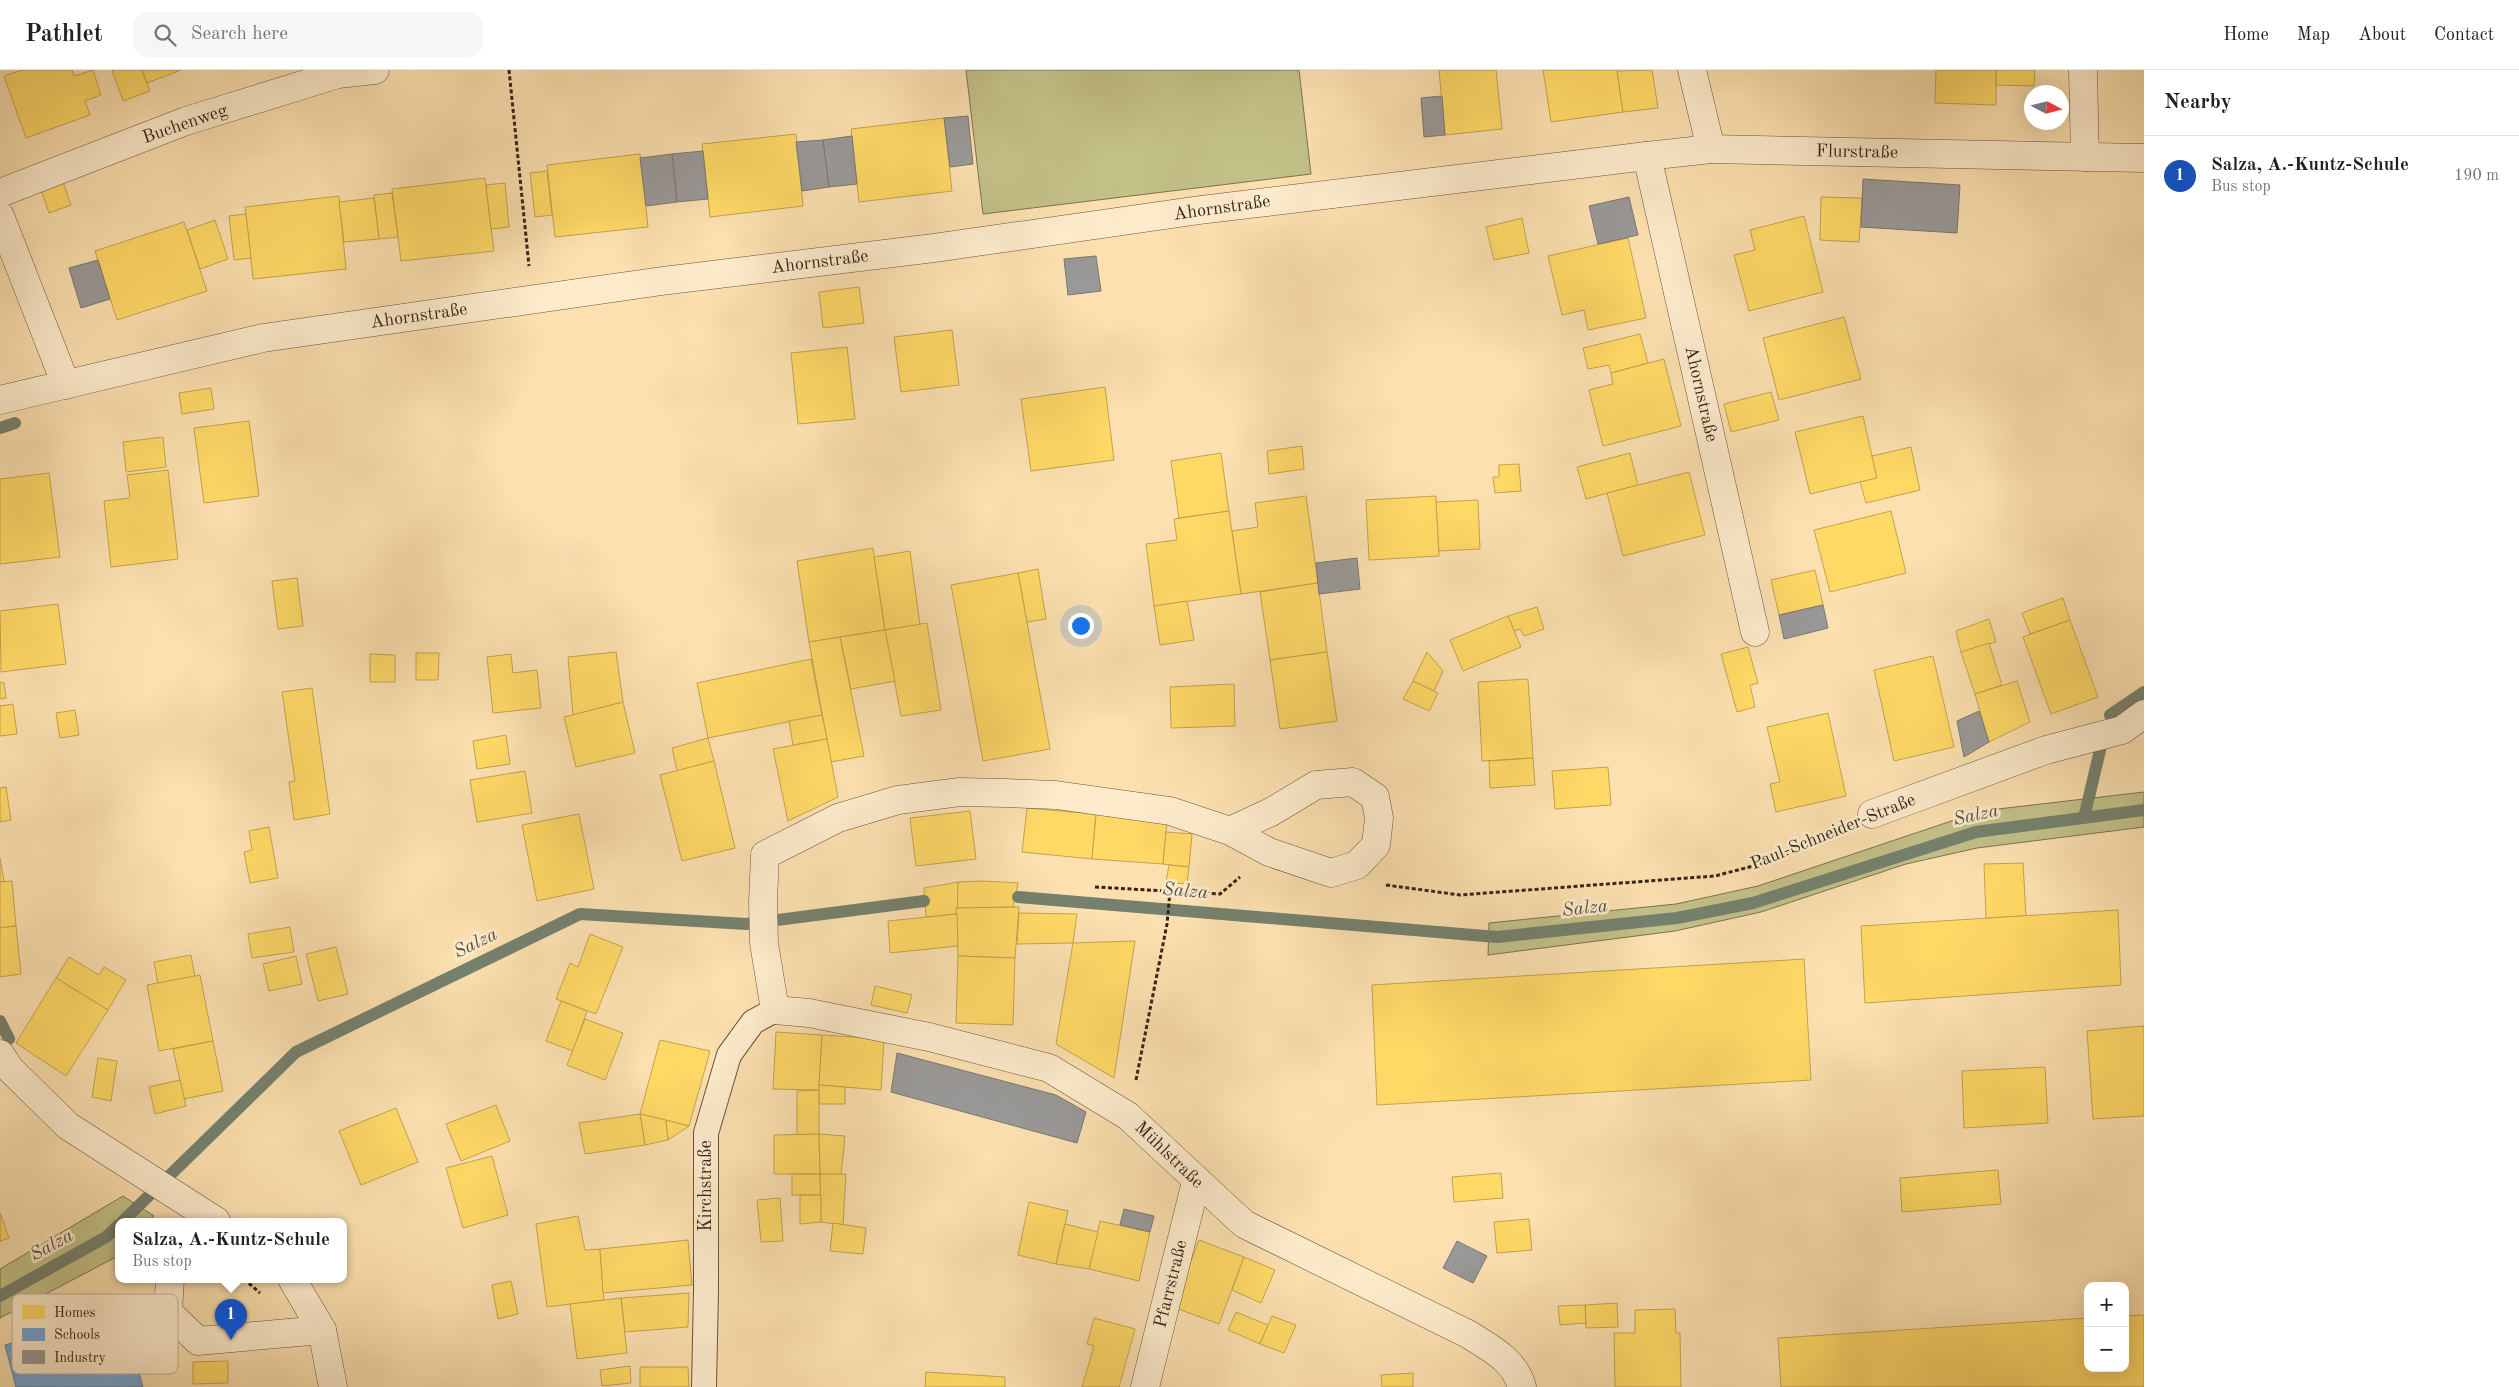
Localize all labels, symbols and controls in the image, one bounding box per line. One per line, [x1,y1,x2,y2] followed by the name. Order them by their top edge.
[133,12,483,57] search box
[151,21,179,49] icon: search
[25,23,103,47] text: Pathlet
[191,25,288,44] text: Search here
[2223,26,2269,44] text: Home
[2297,26,2330,44] text: Map
[2358,26,2406,44] text: About
[2434,26,2494,44] text: Contact
[2024,85,2069,130] north arrow
[2164,92,2232,113] text: Nearby
[140,101,230,147] street label: Buchenweg
[1816,142,1898,162] street label: Flurstraße
[2211,156,2409,175] text: Salza, A.-Kuntz-Schule
[2175,168,2185,184] text: 1
[2454,168,2499,184] text: 190 m
[2211,179,2271,195] text: Bus stop
[1172,192,1272,224] street label: Ahornstraße
[770,247,870,277] street label: Ahornstraße
[369,300,469,332] street label: Ahornstraße
[1681,344,1721,444] street label: Ahornstraße
[1068,613,1094,639] your location
[1748,791,1918,873] street label: Paul-Schneider-Straße
[1952,802,2000,830] water label: Salza
[1161,881,1209,903] water label: Salza
[1561,897,1609,921] water label: Salza
[451,925,501,963] water label: Salza
[1131,1118,1207,1192] street label: Mühlstraße
[697,1140,715,1232] street label: Kirchstraße
[115,1218,347,1283] popup
[27,1227,77,1265] water label: Salza
[132,1231,330,1250] text: Salza, A.-Kuntz-Schule
[1151,1238,1191,1330] street label: Pfarrstraße
[132,1254,192,1270] text: Bus stop
[2084,1282,2129,1372] map controls
[2084,1282,2129,1327] button: +
[12,1294,178,1374] legend
[215,1299,247,1340] pin: 1
[54,1306,96,1320] text: Homes
[2084,1327,2129,1372] button: −
[54,1328,100,1342] text: Schools
[54,1351,107,1365] text: Industry

